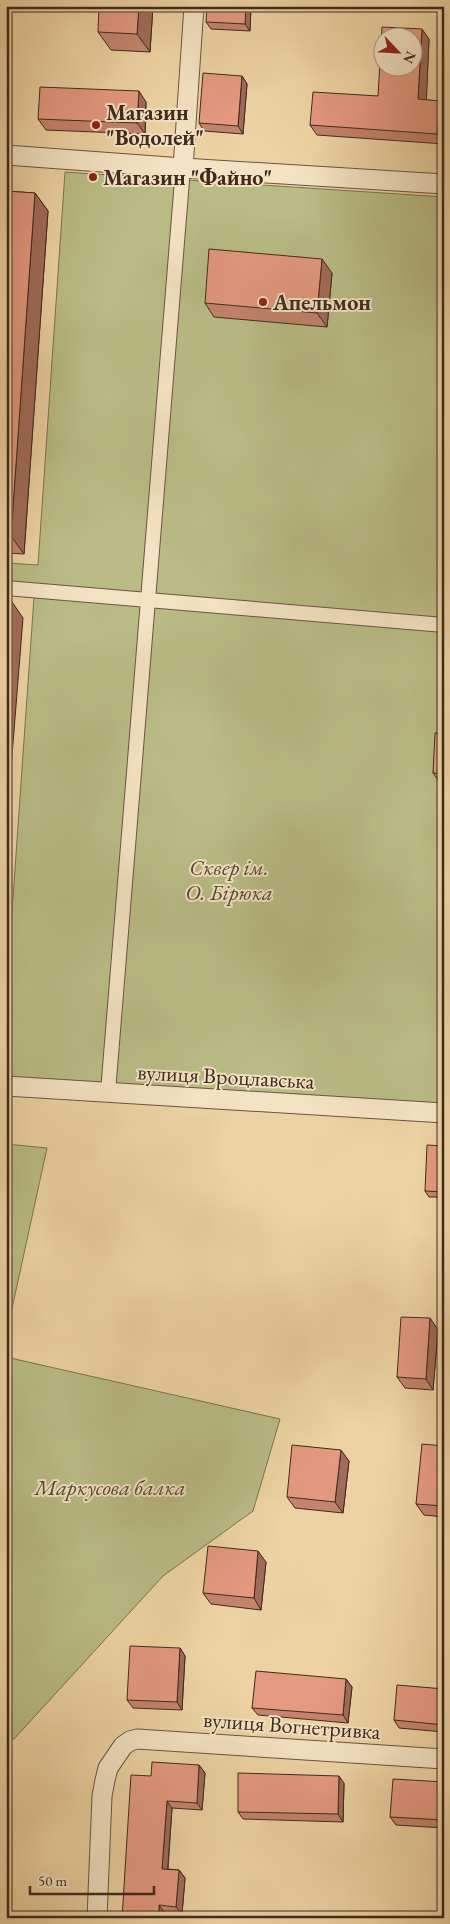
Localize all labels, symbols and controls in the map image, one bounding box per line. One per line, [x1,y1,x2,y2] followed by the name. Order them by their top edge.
[372,28,422,78] north arrow
[399,49,420,67] text: N
[106,98,204,152] place label: Магазин "Водолей"
[90,119,102,131] marker: Магазин "Водолей"
[103,163,272,192] place label: Магазин "Файно"
[87,171,99,183] marker: Магазин "Файно"
[272,288,371,317] place label: Апельмон
[257,296,269,308] marker: Апельмон
[185,853,273,907] park label: Сквер ім. О. Бірюка
[137,1057,315,1096] street label: вулиця Вроцлавська
[32,1473,186,1502] park label: Маркусова балка
[202,1705,382,1746] street label: вулиця Вогнетривка
[30,1864,154,1896] scale bar
[38,1871,67,1890] text: 50 m

